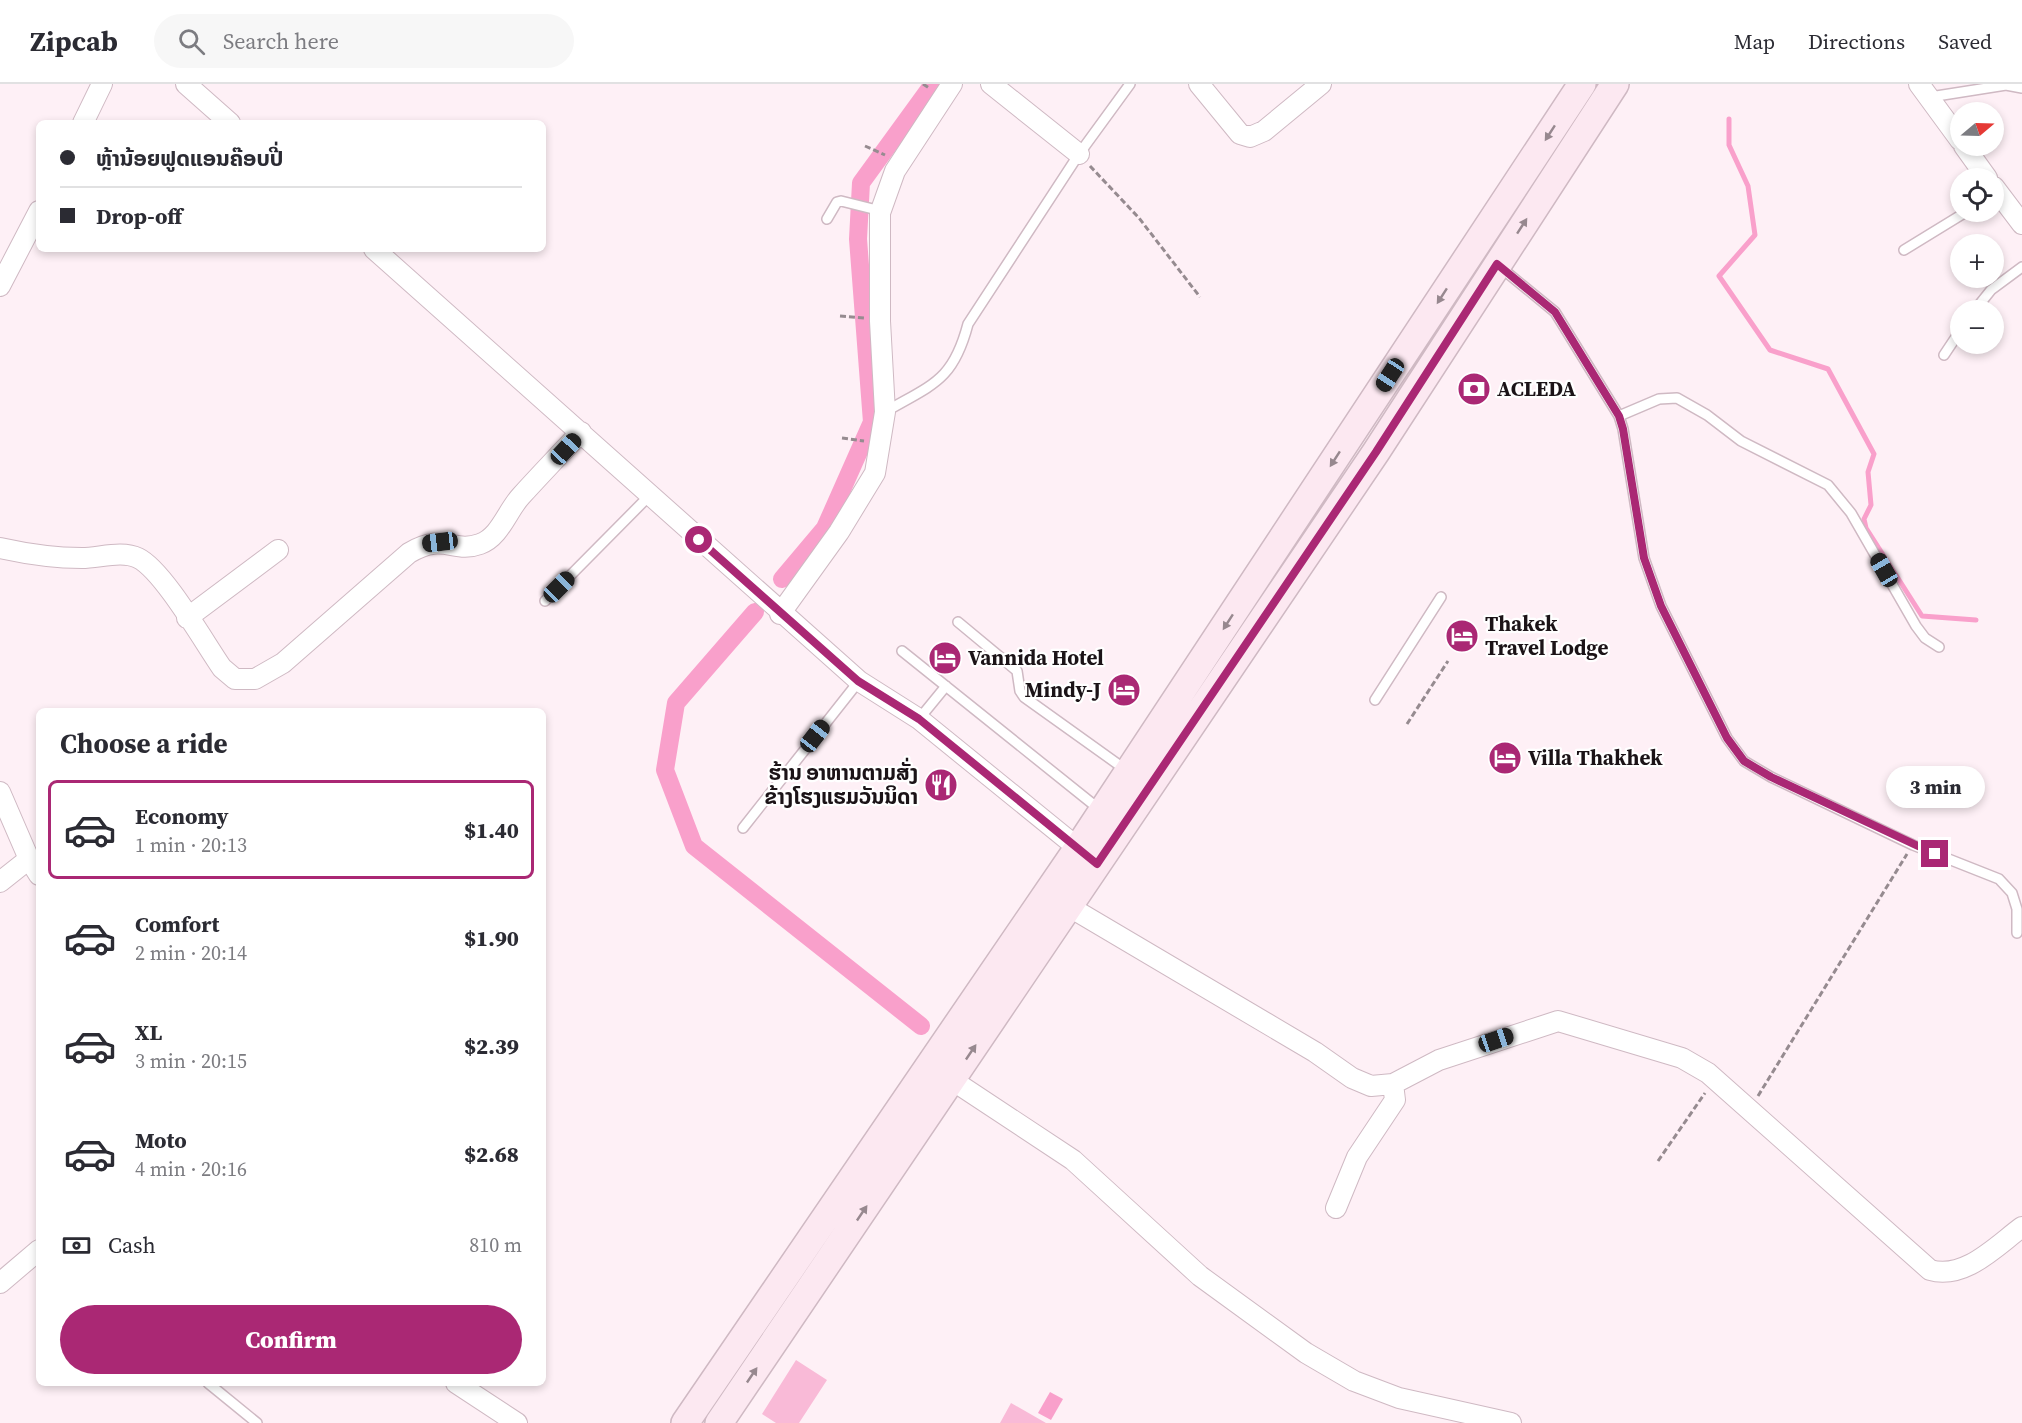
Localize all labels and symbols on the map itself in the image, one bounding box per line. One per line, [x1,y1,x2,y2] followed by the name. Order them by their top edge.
[1950,102,2004,156] north arrow
[1544,125,1555,141] one-way arrow
[1517,218,1528,234] one-way arrow
[1437,288,1448,304] one-way arrow
[1373,355,1407,395] car
[1456,371,1492,407] bank icon: ACLEDA
[1497,374,1576,403] place label: ACLEDA
[547,430,585,468] car
[1329,450,1341,466] one-way arrow
[685,526,712,553] route start
[421,531,459,553] car
[1867,550,1901,590] car
[540,568,578,606] car
[1485,609,1608,662] place label: Thakek Travel Lodge
[1222,613,1234,629] one-way arrow
[1444,618,1480,654] hotel icon: Thakek Travel Lodge
[927,640,963,676] hotel icon: Vannida Hotel
[968,643,1104,672] place label: Vannida Hotel
[1106,672,1142,708] hotel icon: Mindy-J
[1025,675,1101,704] place label: Mindy-J
[797,716,833,756] car
[1487,740,1523,776] hotel icon: Villa Thakhek
[1528,743,1663,772] place label: Villa Thakhek
[765,757,918,811] place label: ຮ້ານ ອາຫານຕາມສັ່ງ ຂ້າງໂຮງແຮມວັນນິດາ
[923,767,959,803] restaurant icon: ຮ້ານ ອາຫານຕາມສັ່ງ ຂ້າງໂຮງແຮມວັນນິດາ
[1886,767,1984,809] callout: 3 min
[1921,840,1948,867] route end
[1476,1026,1516,1054] car
[965,1044,976,1060] one-way arrow
[856,1206,868,1222] one-way arrow
[746,1367,758,1383] one-way arrow

